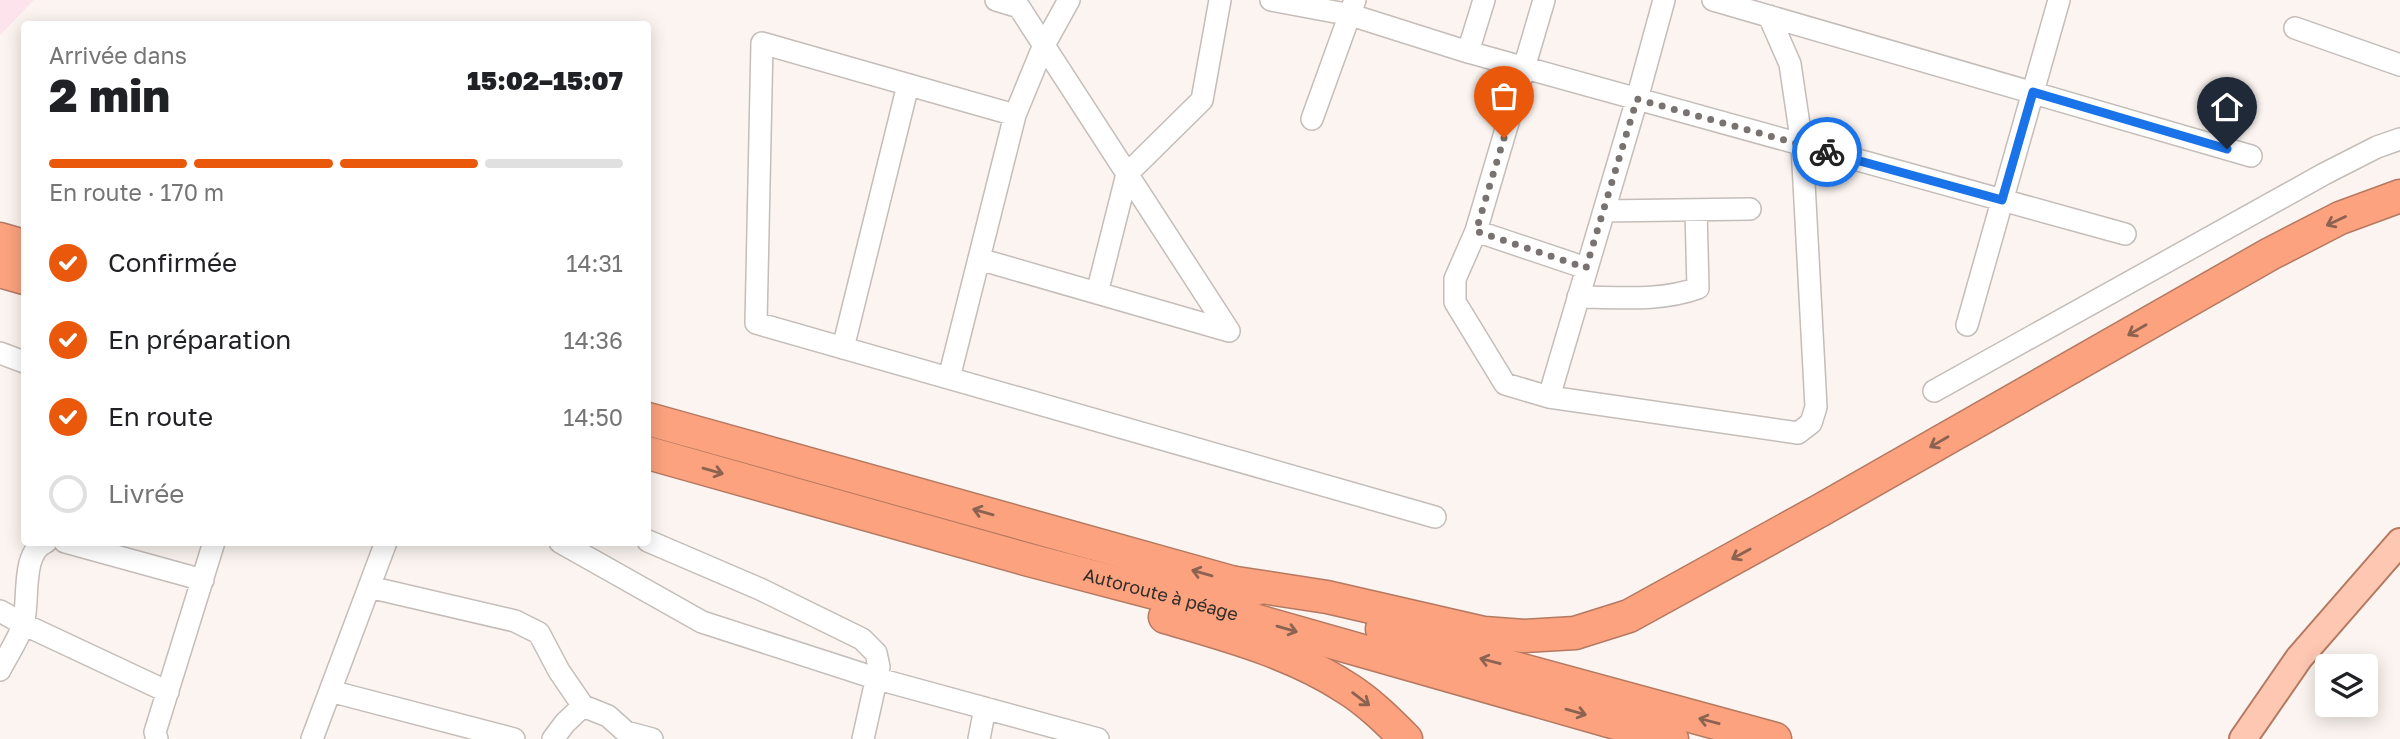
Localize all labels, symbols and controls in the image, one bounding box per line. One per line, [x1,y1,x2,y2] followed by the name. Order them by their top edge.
[49,41,187,69] text: Arrivée dans
[467,65,623,96] text: 15:02–15:07
[1474,66,1534,138] pin
[49,67,170,122] text: 2 min
[1485,77,1523,115] icon: bag
[2197,77,2257,149] pin
[2208,88,2246,126] icon: home
[1792,117,1862,187] courier
[1808,133,1846,171] icon: bike
[49,178,224,206] text: En route · 170 m
[2326,214,2347,228] one-way arrow
[49,244,87,282] icon: check
[108,247,237,278] text: Confirmée
[566,249,623,277] text: 14:31
[49,321,87,359] icon: check
[2127,323,2147,337] one-way arrow
[108,324,291,355] text: En préparation
[564,326,623,354] text: 14:36
[49,398,87,436] icon: check
[108,401,213,432] text: En route
[563,403,623,431] text: 14:50
[1929,436,1950,449] one-way arrow
[701,465,724,478] one-way arrow
[108,478,184,509] text: Livrée
[972,505,994,518] one-way arrow
[1731,548,1752,561] one-way arrow
[1081,563,1241,625] street label: Autoroute à péage
[1191,566,1214,579] one-way arrow
[1276,624,1298,637] one-way arrow
[1479,654,1502,667] one-way arrow
[2315,654,2378,717] map controls
[2315,654,2378,717] button: layers
[1351,691,1370,706] one-way arrow
[1565,706,1587,719] one-way arrow
[1698,714,1721,727] one-way arrow

